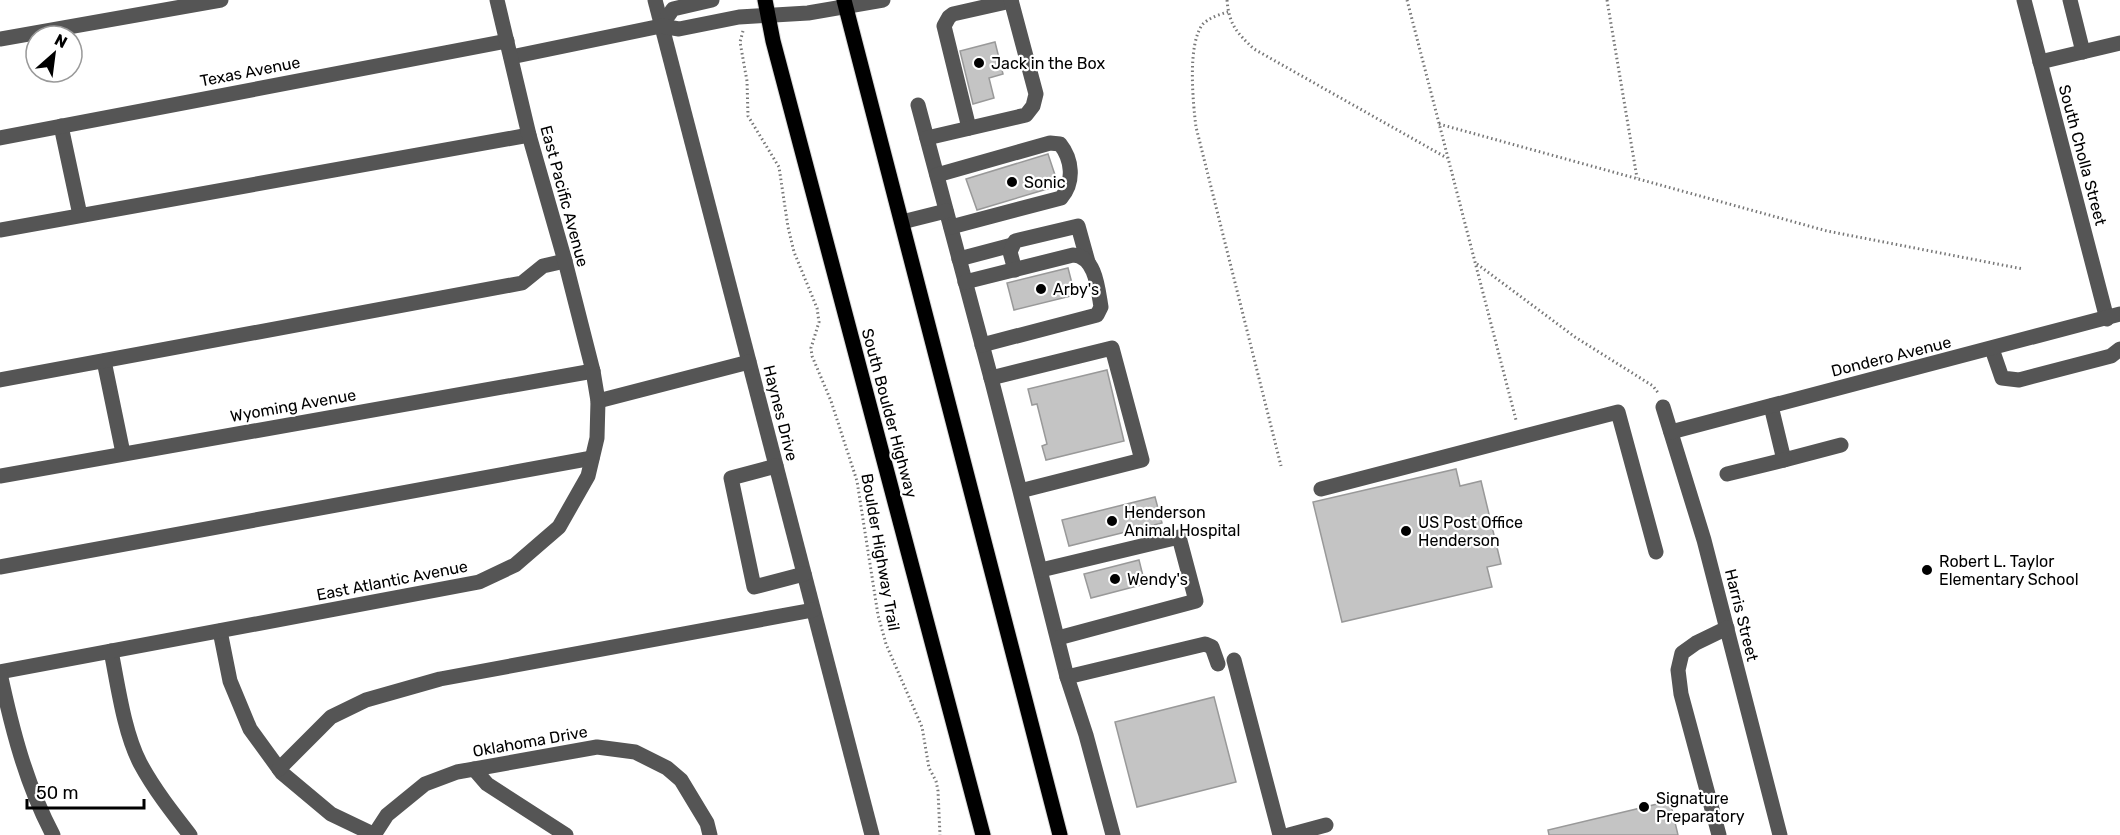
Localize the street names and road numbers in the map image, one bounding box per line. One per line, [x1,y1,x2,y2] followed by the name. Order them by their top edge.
[198,52,302,91] street label: Texas Avenue
[2055,83,2110,228] street label: South Cholla Street
[536,123,593,269] street label: East Pacific Avenue
[858,326,921,500] street label: South Boulder Highway
[1829,332,1953,381] street label: Dondero Avenue
[759,363,802,463] street label: Haynes Drive
[229,385,358,426] street label: Wyoming Avenue
[857,472,904,632] street label: Boulder Highway Trail
[315,556,469,604] street label: East Atlantic Avenue
[1721,567,1762,663] street label: Harris Street
[471,722,589,761] street label: Oklahoma Drive

